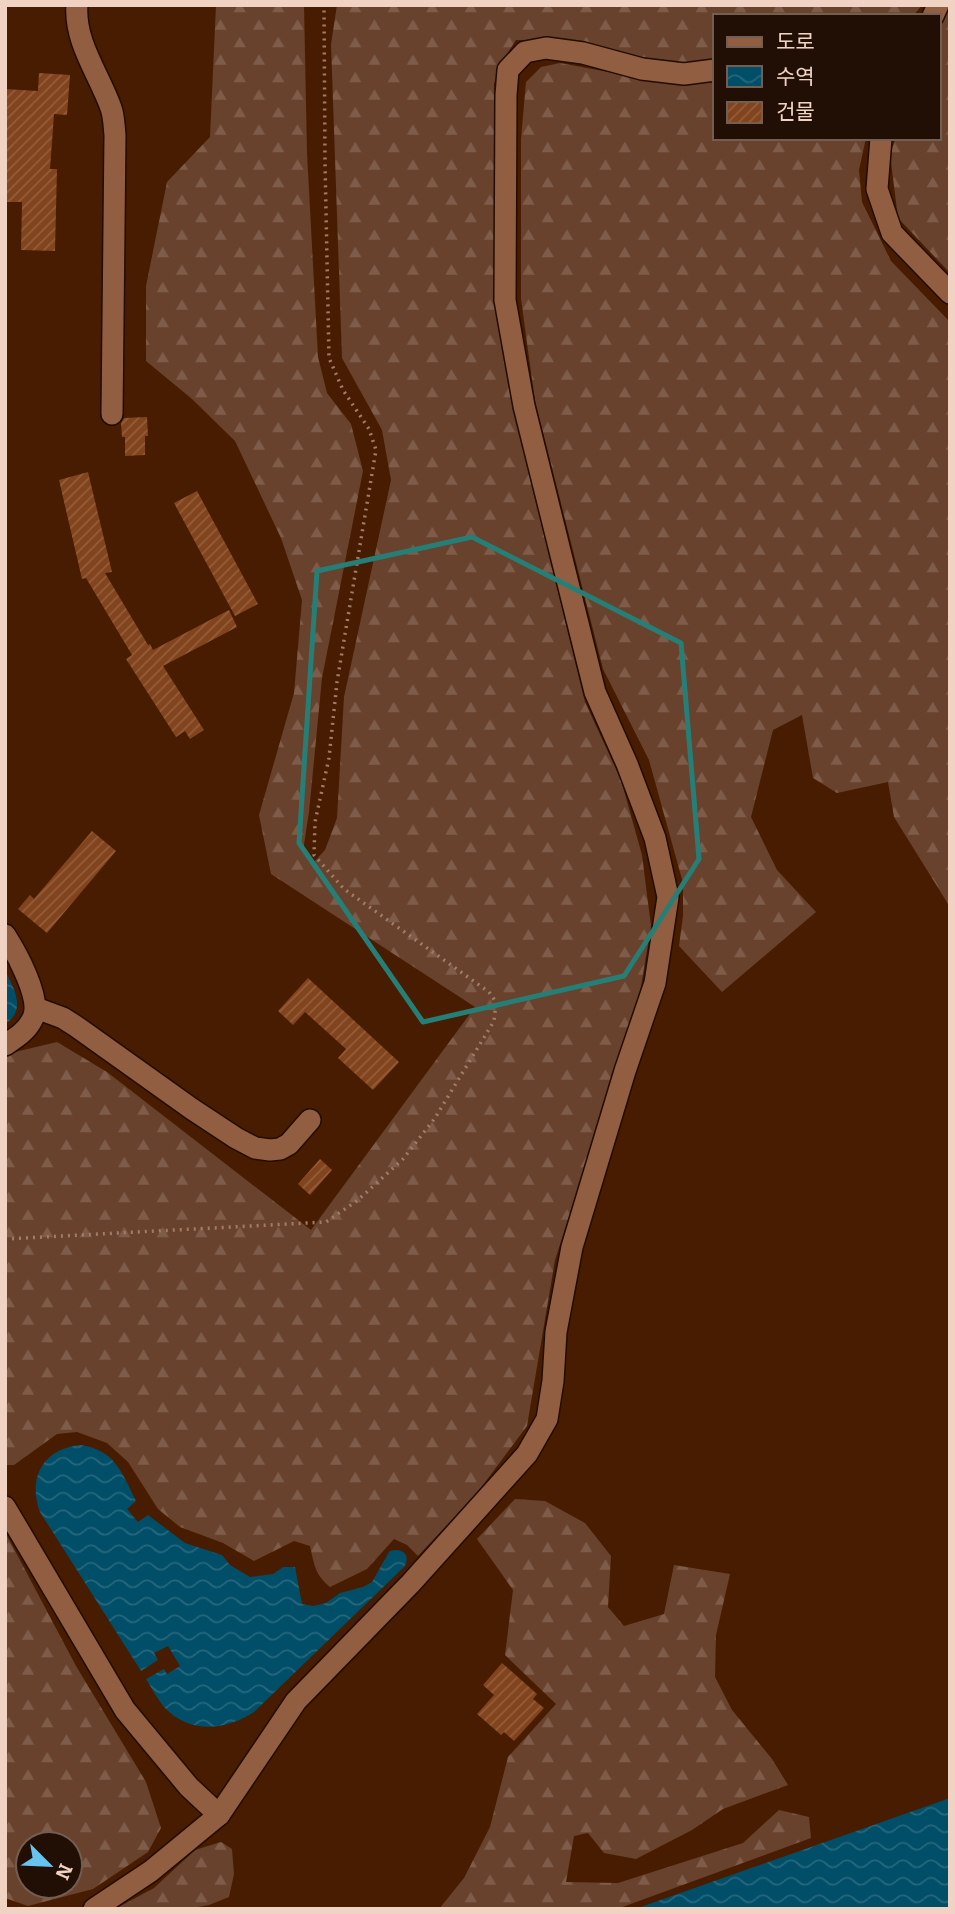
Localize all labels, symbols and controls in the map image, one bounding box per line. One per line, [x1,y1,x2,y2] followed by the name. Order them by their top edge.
[713,14,941,140] legend
[776,29,815,55] text: 도로
[776,64,815,90] text: 수역
[776,99,815,125] text: 건물
[14,1830,84,1900] north arrow
[50,1860,78,1883] text: N

